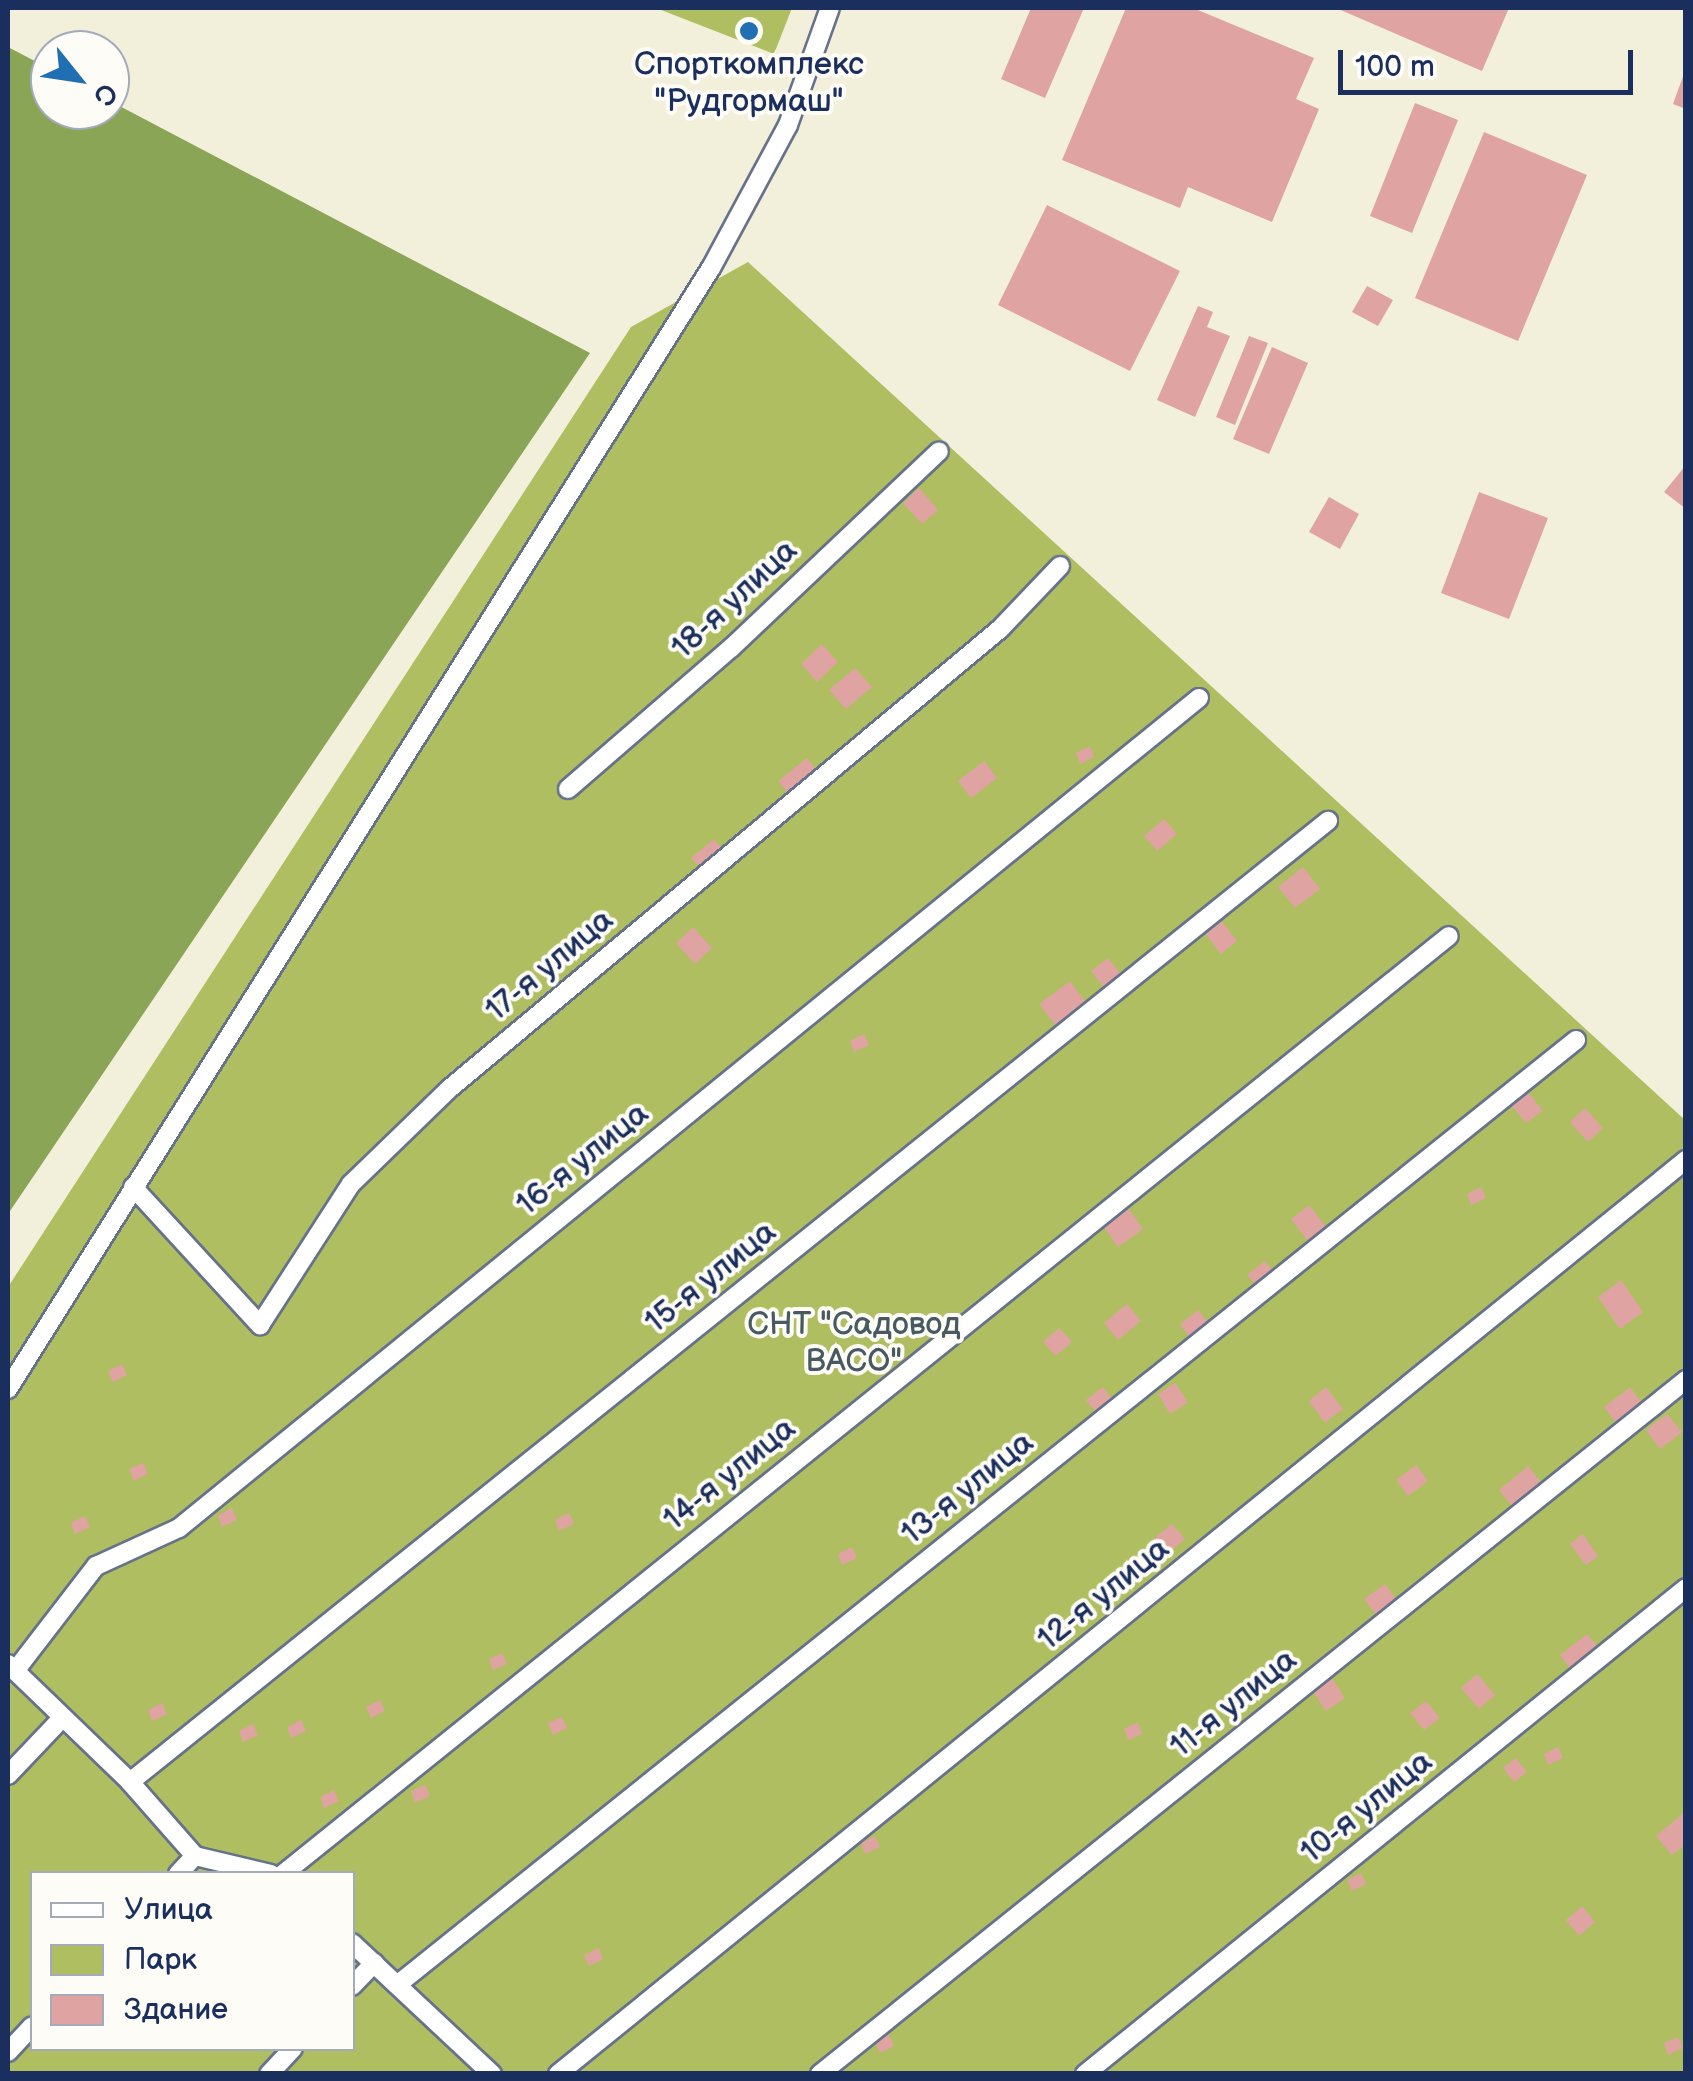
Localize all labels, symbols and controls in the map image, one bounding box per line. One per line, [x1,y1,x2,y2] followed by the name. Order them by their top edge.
[738,20,760,42] marker: Спорткомплекс "Рудгормаш"
[30,30,130,130] north arrow
[1343,30,1638,92] scale bar
[634,47,864,122] place label: Спорткомплекс "Рудгормаш"
[1355,49,1435,85] text: 100 m
[86,78,124,111] text: С
[664,532,806,668] street label: 18-я улица
[478,902,622,1030] street label: 17-я улица
[509,1095,657,1225] street label: 16-я улица
[638,1214,784,1342] street label: 15-я улица
[747,1307,961,1382] park label: СНТ "Садовод ВАСО"
[656,1410,804,1540] street label: 14-я улица
[894,1424,1042,1554] street label: 13-я улица
[1031,1530,1177,1660] street label: 12-я улица
[1163,1641,1305,1767] street label: 11-я улица
[1294,1743,1440,1873] street label: 10-я улица
[30,1871,355,2051] legend
[124,1892,213,1928] text: Улица
[124,1942,197,1978] text: Парк
[124,1992,228,2028] text: Здание

